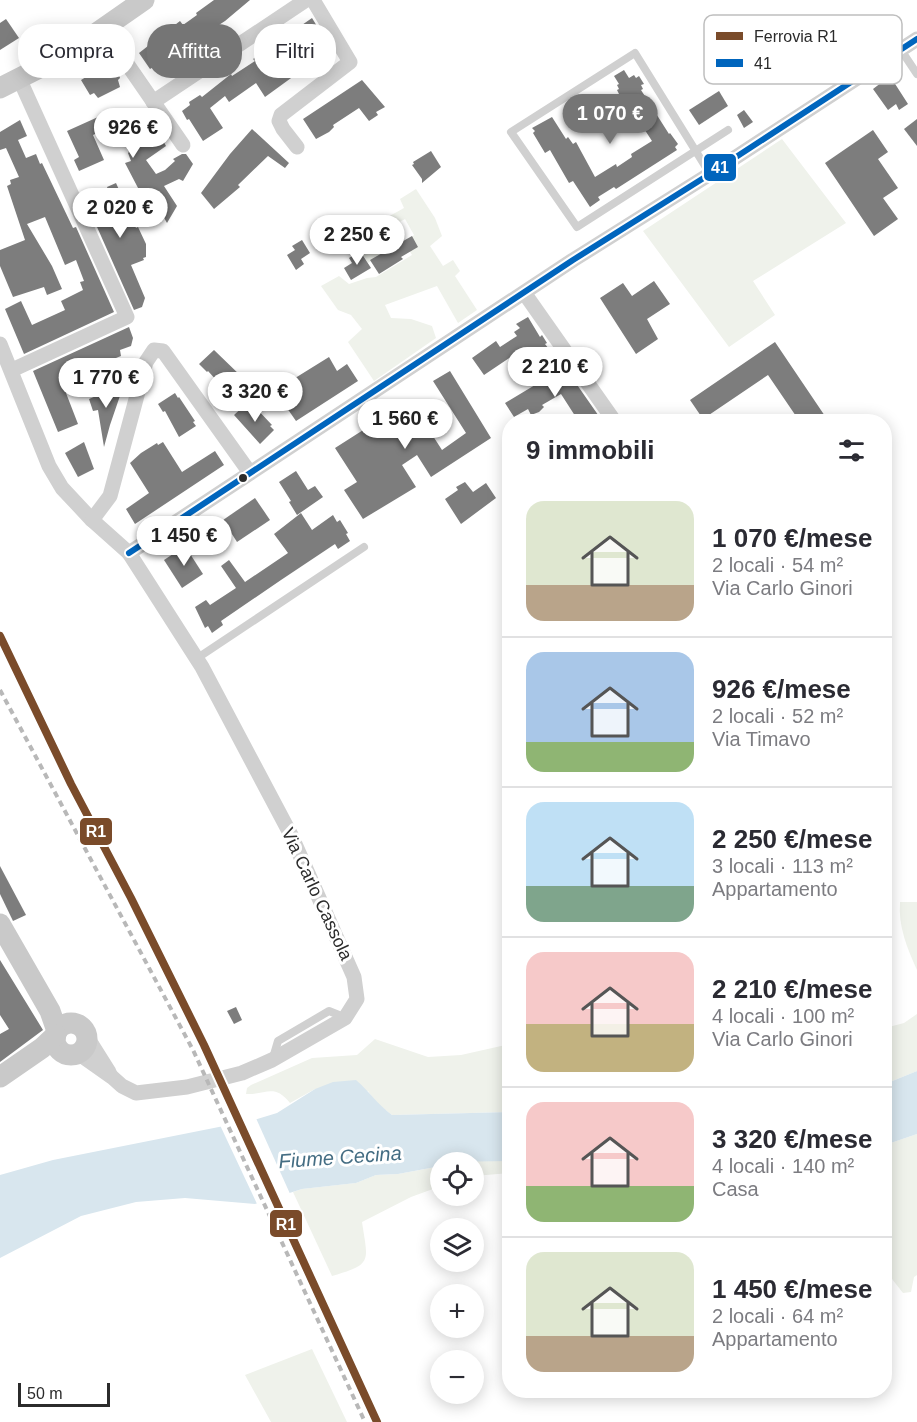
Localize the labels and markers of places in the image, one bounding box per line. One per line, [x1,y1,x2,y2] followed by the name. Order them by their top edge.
[555,94,665,145] pin: 1 070 €
[91,108,175,159] pin: 926 €
[65,188,175,239] pin: 2 020 €
[302,215,412,266] pin: 2 250 €
[500,347,610,398] pin: 2 210 €
[51,358,161,409] pin: 1 770 €
[200,372,310,423] pin: 3 320 €
[350,399,460,450] pin: 1 560 €
[237,472,249,484] unlabelled marker
[129,516,239,567] pin: 1 450 €

